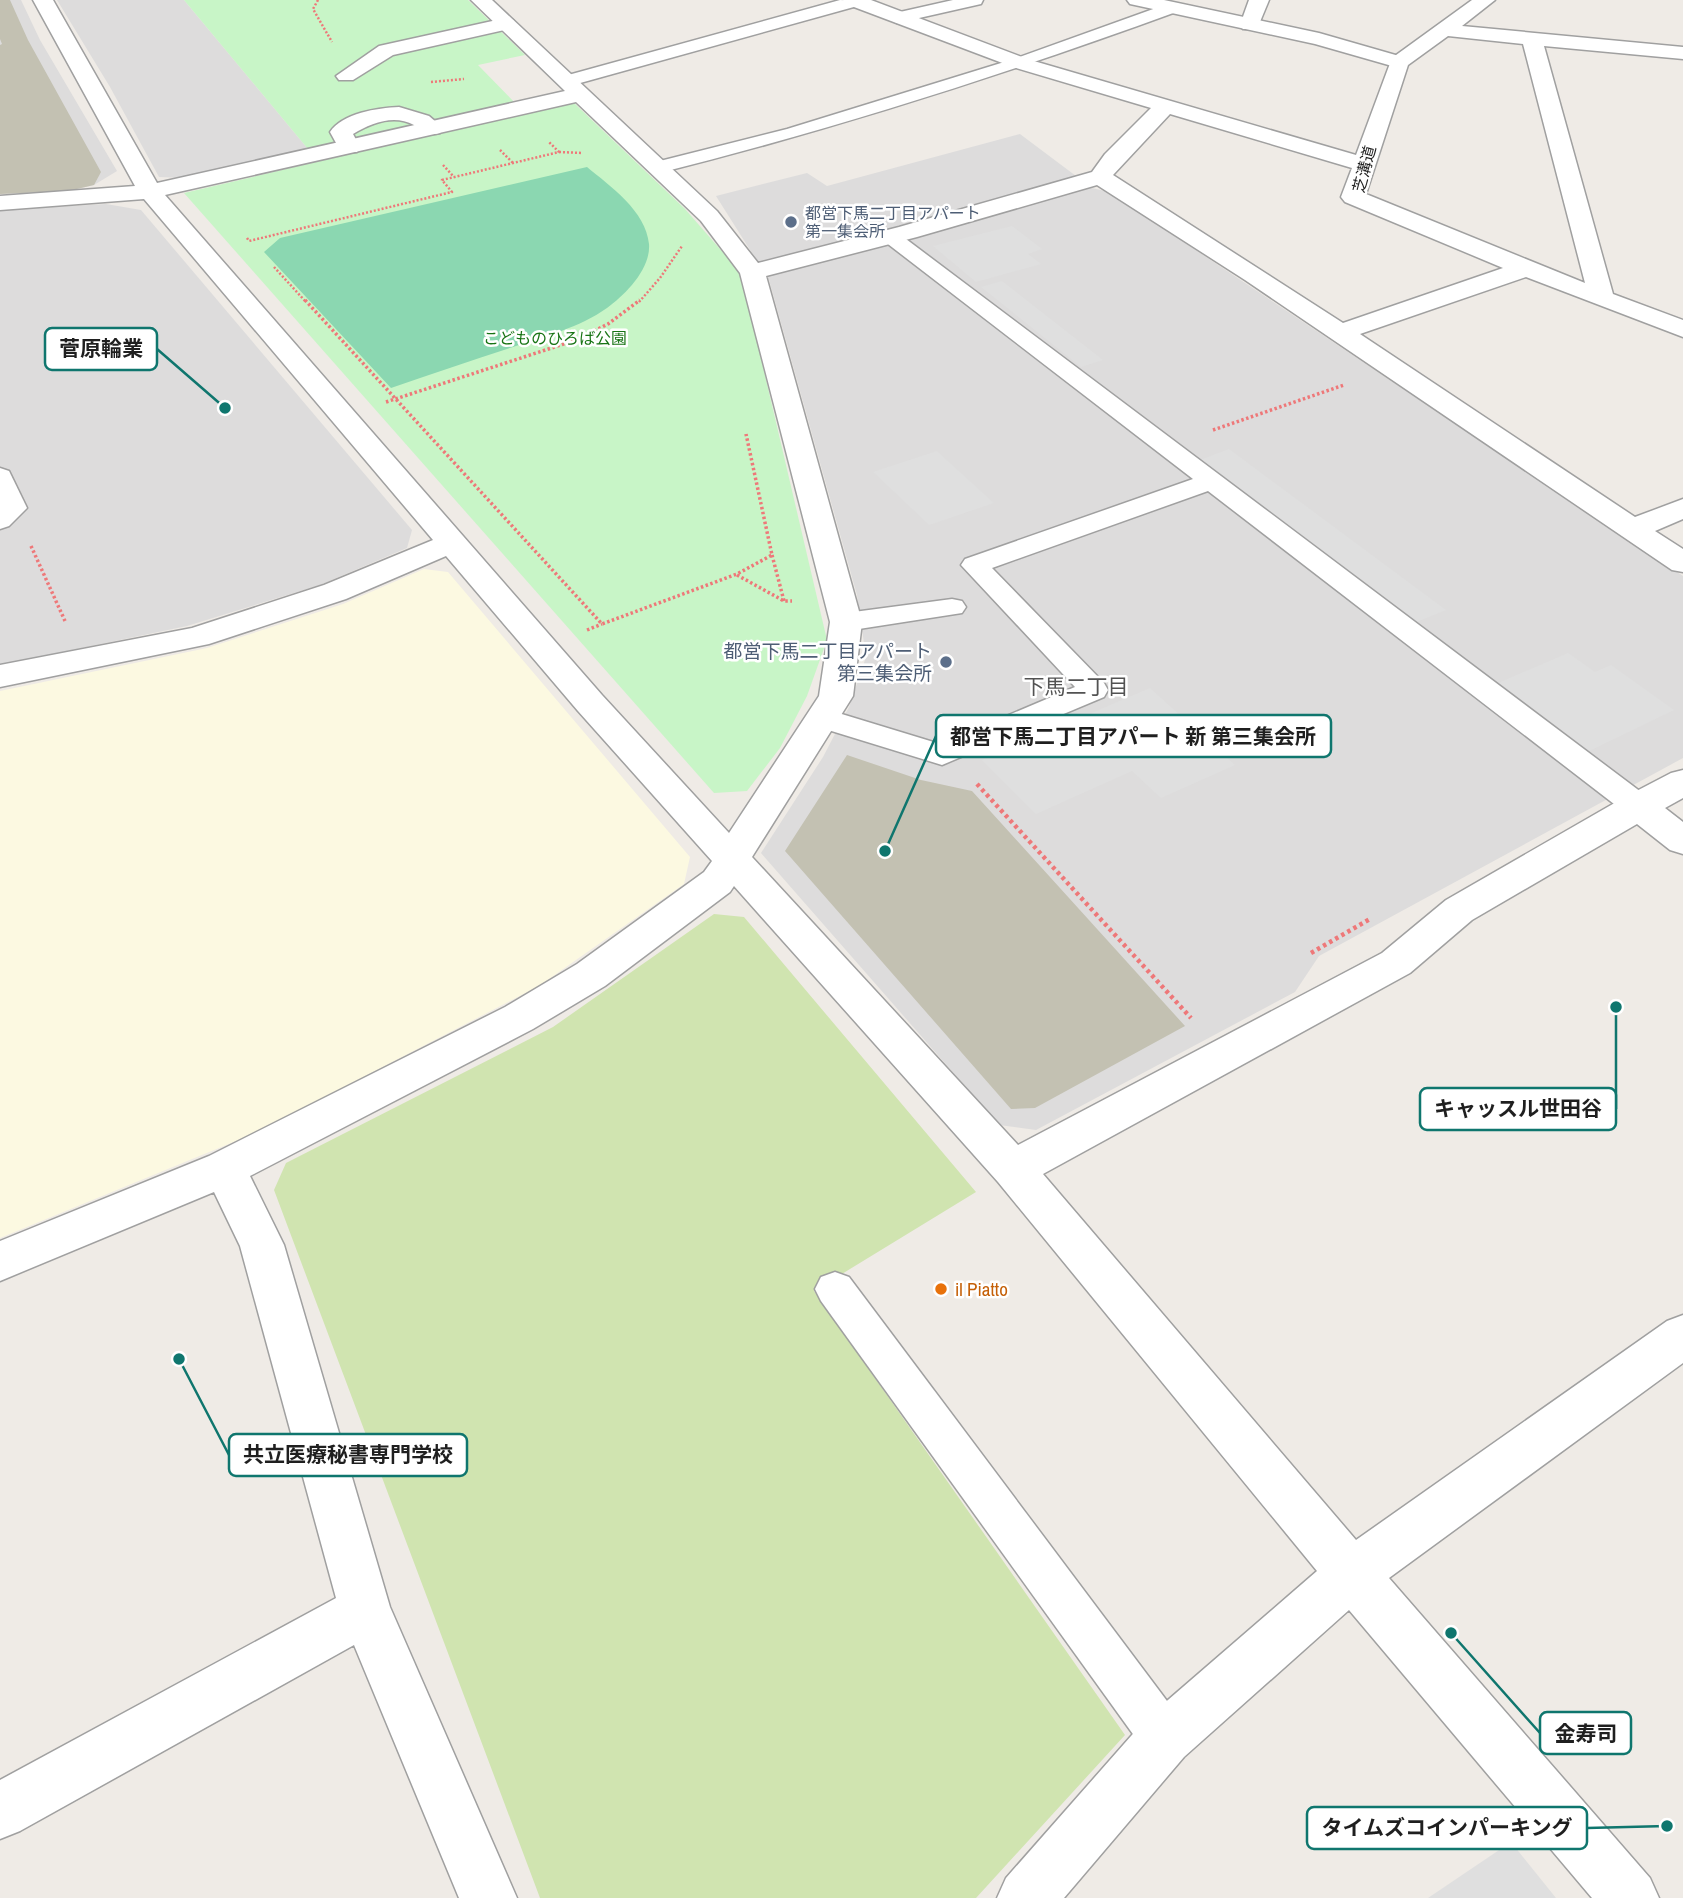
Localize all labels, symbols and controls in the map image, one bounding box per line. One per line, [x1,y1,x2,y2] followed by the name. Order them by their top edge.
[1347,143,1381,195] street label: 芝溝道
[805,202,981,242] place label: 都営下馬二丁目アパート 第一集会所
[783,214,799,230] marker: 都営下馬二丁目アパート 第一集会所
[483,327,627,349] park label: こどものひろば公園
[45,328,157,370] callout: 菅原輪業
[59,334,143,363] text: 菅原輪業
[723,638,932,686] place label: 都営下馬二丁目アパート 第三集会所
[938,654,954,670] marker: 都営下馬二丁目アパート 第三集会所
[1024,672,1129,701] district label: 下馬二丁目
[936,715,1331,757] callout: 都営下馬二丁目アパート 新 第三集会所
[950,722,1316,751] text: 都営下馬二丁目アパート 新 第三集会所
[1420,1088,1616,1130] callout: キャッスル世田谷
[1434,1094,1602,1123] text: キャッスル世田谷
[955,1276,1008,1302] place label: il Piatto
[933,1281,949,1297] marker: il Piatto
[229,1434,467,1476] callout: 共立医療秘書専門学校
[243,1440,453,1469] text: 共立医療秘書専門学校
[1540,1712,1631,1754] callout: 金寿司
[1555,1719,1618,1748] text: 金寿司
[1307,1807,1587,1849] callout: タイムズコインパーキング
[1322,1813,1572,1842] text: タイムズコインパーキング

